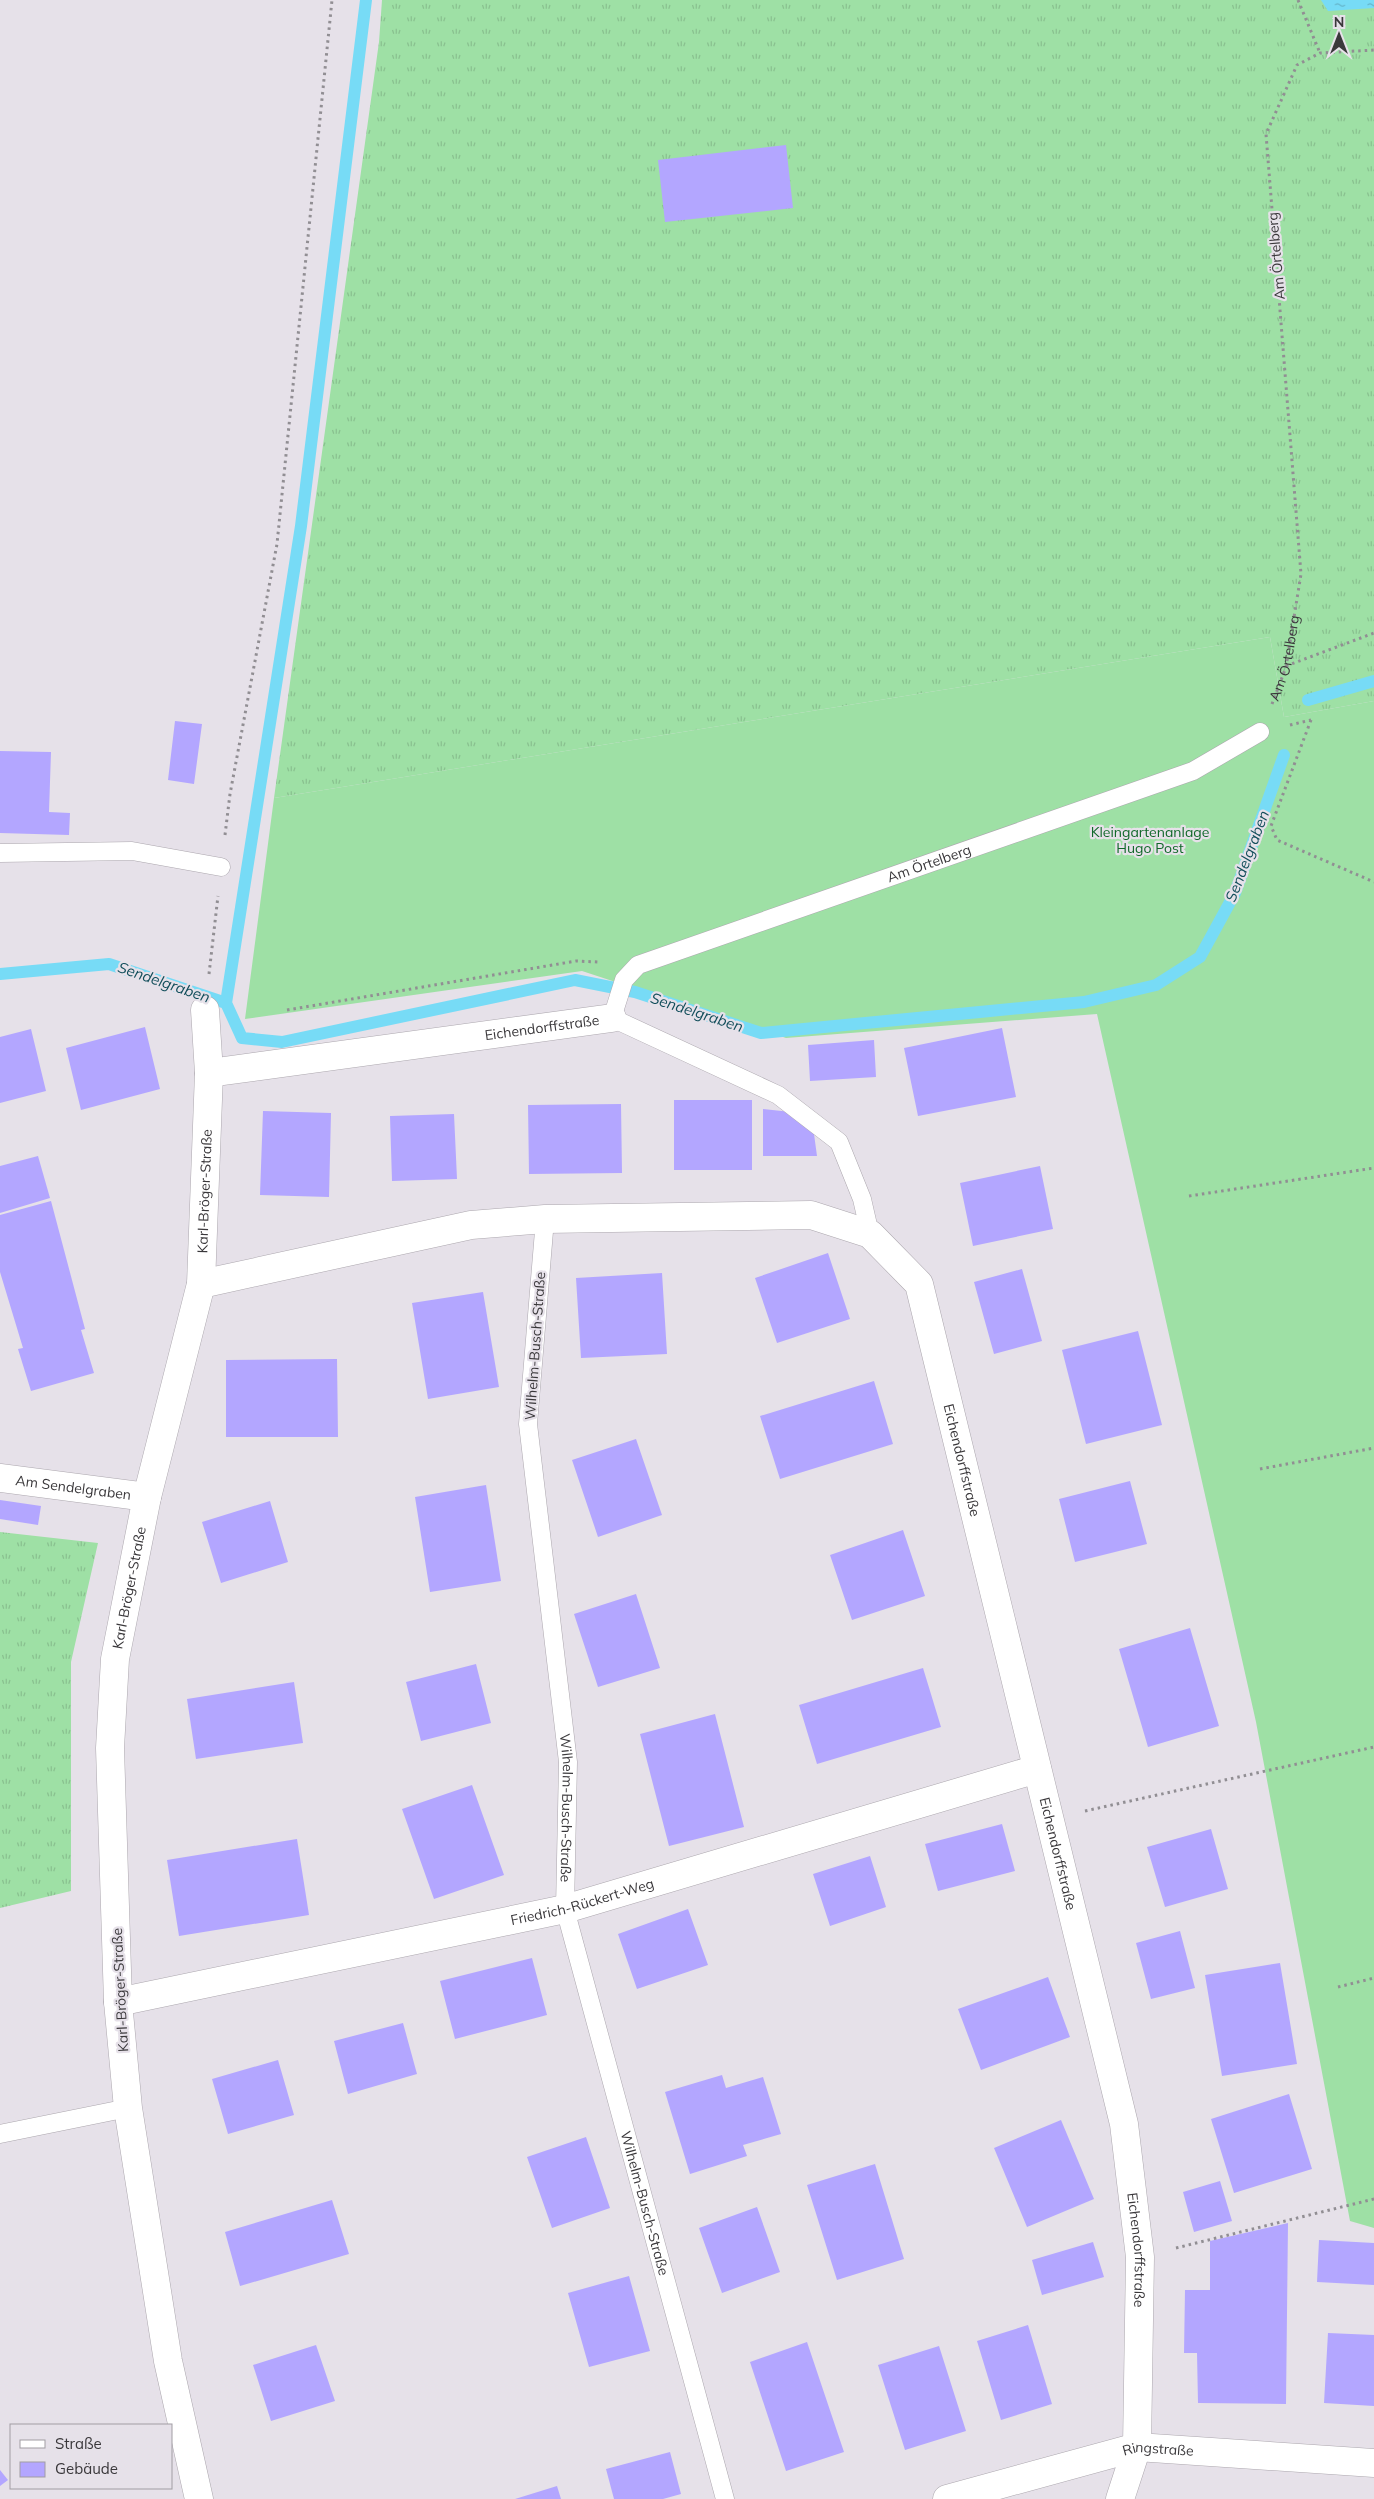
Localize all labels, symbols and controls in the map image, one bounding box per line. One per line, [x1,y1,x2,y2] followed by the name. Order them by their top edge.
[1314,10,1364,60] north arrow
[1334,13,1344,31] text: N
[1263,212,1289,300] street label: Am Örtelberg
[1265,614,1303,703] street label: Am Örtelberg
[1221,807,1273,904] water label: Sendelgraben
[1091,823,1209,857] park label: Kleingartenanlage Hugo Post
[885,840,973,886] street label: Am Örtelberg
[115,957,213,1007] water label: Sendelgraben
[648,988,746,1036] water label: Sendelgraben
[484,1011,600,1044] street label: Eichendorffstraße
[193,1129,216,1254] street label: Karl-Bröger-Straße
[521,1271,549,1421] street label: Wilhelm-Busch-Straße
[940,1402,984,1518] street label: Eichendorffstraße
[15,1471,132,1504] street label: Am Sendelgraben
[108,1525,150,1650] street label: Karl-Bröger-Straße
[556,1733,577,1882] street label: Wilhelm-Busch-Straße
[1036,1795,1080,1912] street label: Eichendorffstraße
[509,1874,656,1929] street label: Friedrich-Rückert-Weg
[108,1927,132,2053] street label: Karl-Bröger-Straße
[617,2129,673,2277] street label: Wilhelm-Busch-Straße
[1123,2191,1149,2308] street label: Eichendorffstraße
[10,2424,172,2489] legend
[55,2434,102,2453] text: Straße
[1120,2438,1194,2460] street label: Ringstraße
[55,2459,118,2478] text: Gebäude

